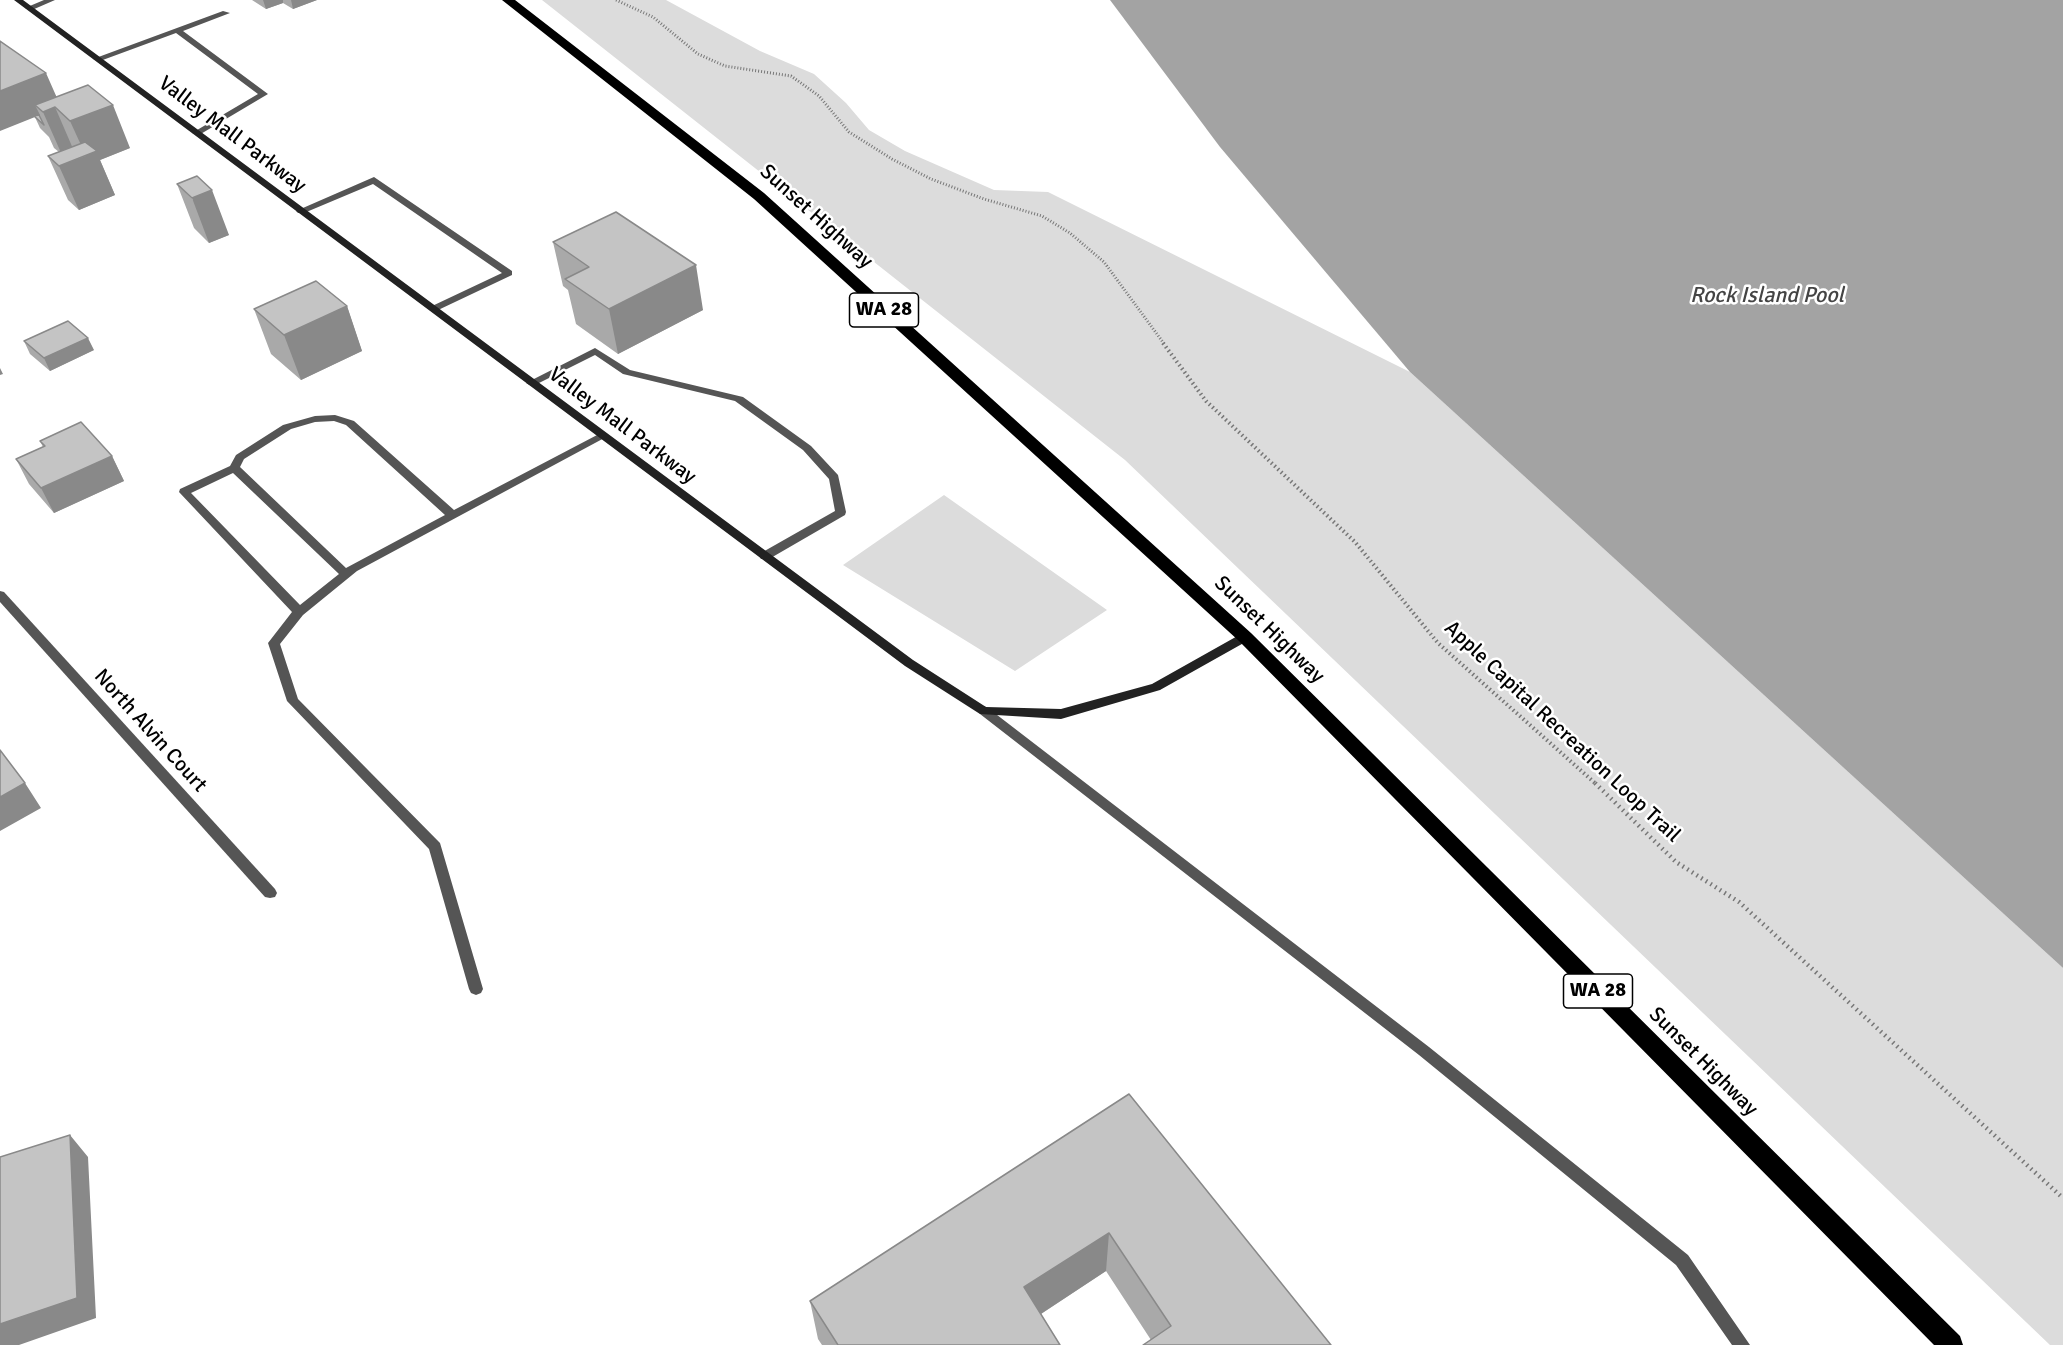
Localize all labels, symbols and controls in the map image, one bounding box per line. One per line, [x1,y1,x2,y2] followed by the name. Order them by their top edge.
[153,71,311,199] street label: Valley Mall Parkway
[754,160,878,274] street label: Sunset Highway
[1690,283,1844,309] water label: Rock Island Pool
[850,293,918,327] road number: WA 28
[543,362,701,490] street label: Valley Mall Parkway
[1209,571,1329,689] street label: Sunset Highway
[1439,616,1685,848] street label: Apple Capital Recreation Loop Trail
[88,664,212,798] street label: North Alvin Court
[1564,974,1632,1008] road number: WA 28
[1643,1002,1763,1122] street label: Sunset Highway

